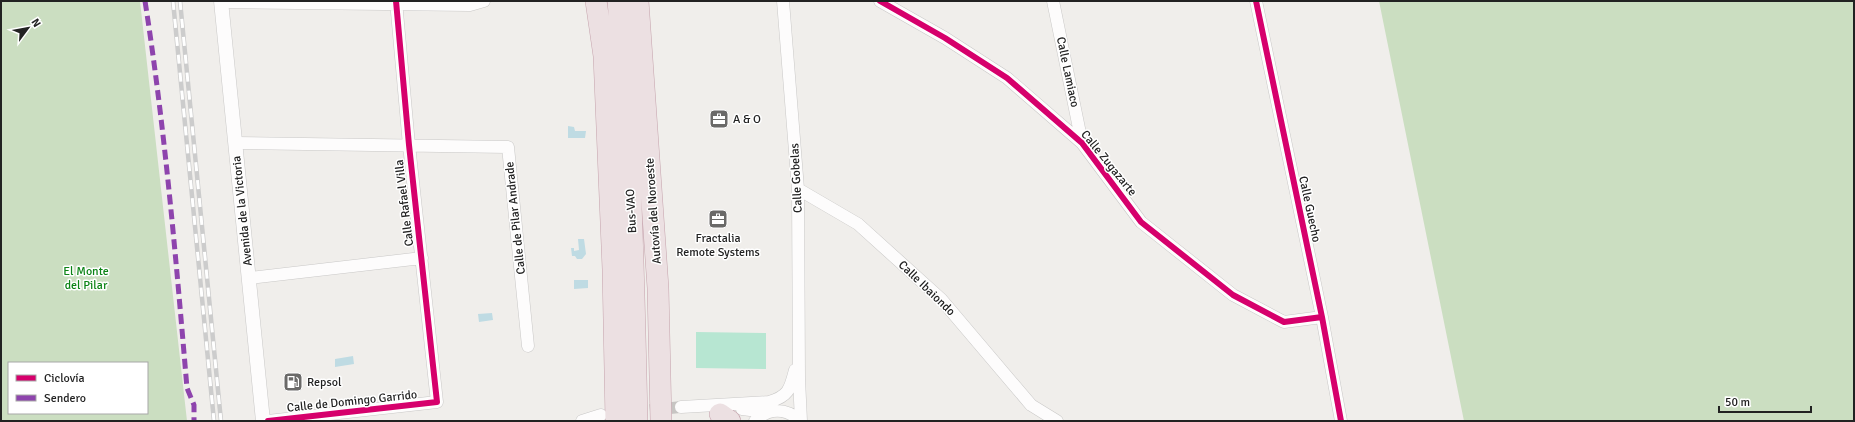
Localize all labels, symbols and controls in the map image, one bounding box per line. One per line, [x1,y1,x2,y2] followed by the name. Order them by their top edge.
[8,8,48,48] north arrow
[29,16,44,30] text: N
[1053,36,1082,109] street label: Calle Lamiaco
[708,108,730,130] office icon: A & O
[733,112,761,127] place label: A & O
[1078,127,1140,199] street label: Calle Zugazarte
[787,143,806,213] street label: Calle Gobelas
[229,155,256,267] street label: Avenida de la Victoria
[642,157,665,264] street label: Autovía del Noroeste
[392,159,417,247] street label: Calle Rafael Villa
[502,161,529,275] street label: Calle de Pilar Andrade
[1295,175,1324,244] street label: Calle Guecho
[623,188,640,233] street label: Bus-VAO
[707,208,729,230] office icon: Fractalia Remote Systems
[676,231,760,260] place label: Fractalia Remote Systems
[895,258,958,319] street label: Calle Ibaiondo
[63,264,109,293] park label: El Monte del Pilar
[8,362,148,414] legend
[44,371,85,386] text: Ciclovía
[282,371,304,393] fuel station icon: Repsol
[307,375,342,390] place label: Repsol
[286,387,418,416] street label: Calle de Domingo Garrido
[1719,388,1811,414] scale bar
[44,391,86,406] text: Sendero
[1725,395,1750,410] text: 50 m

